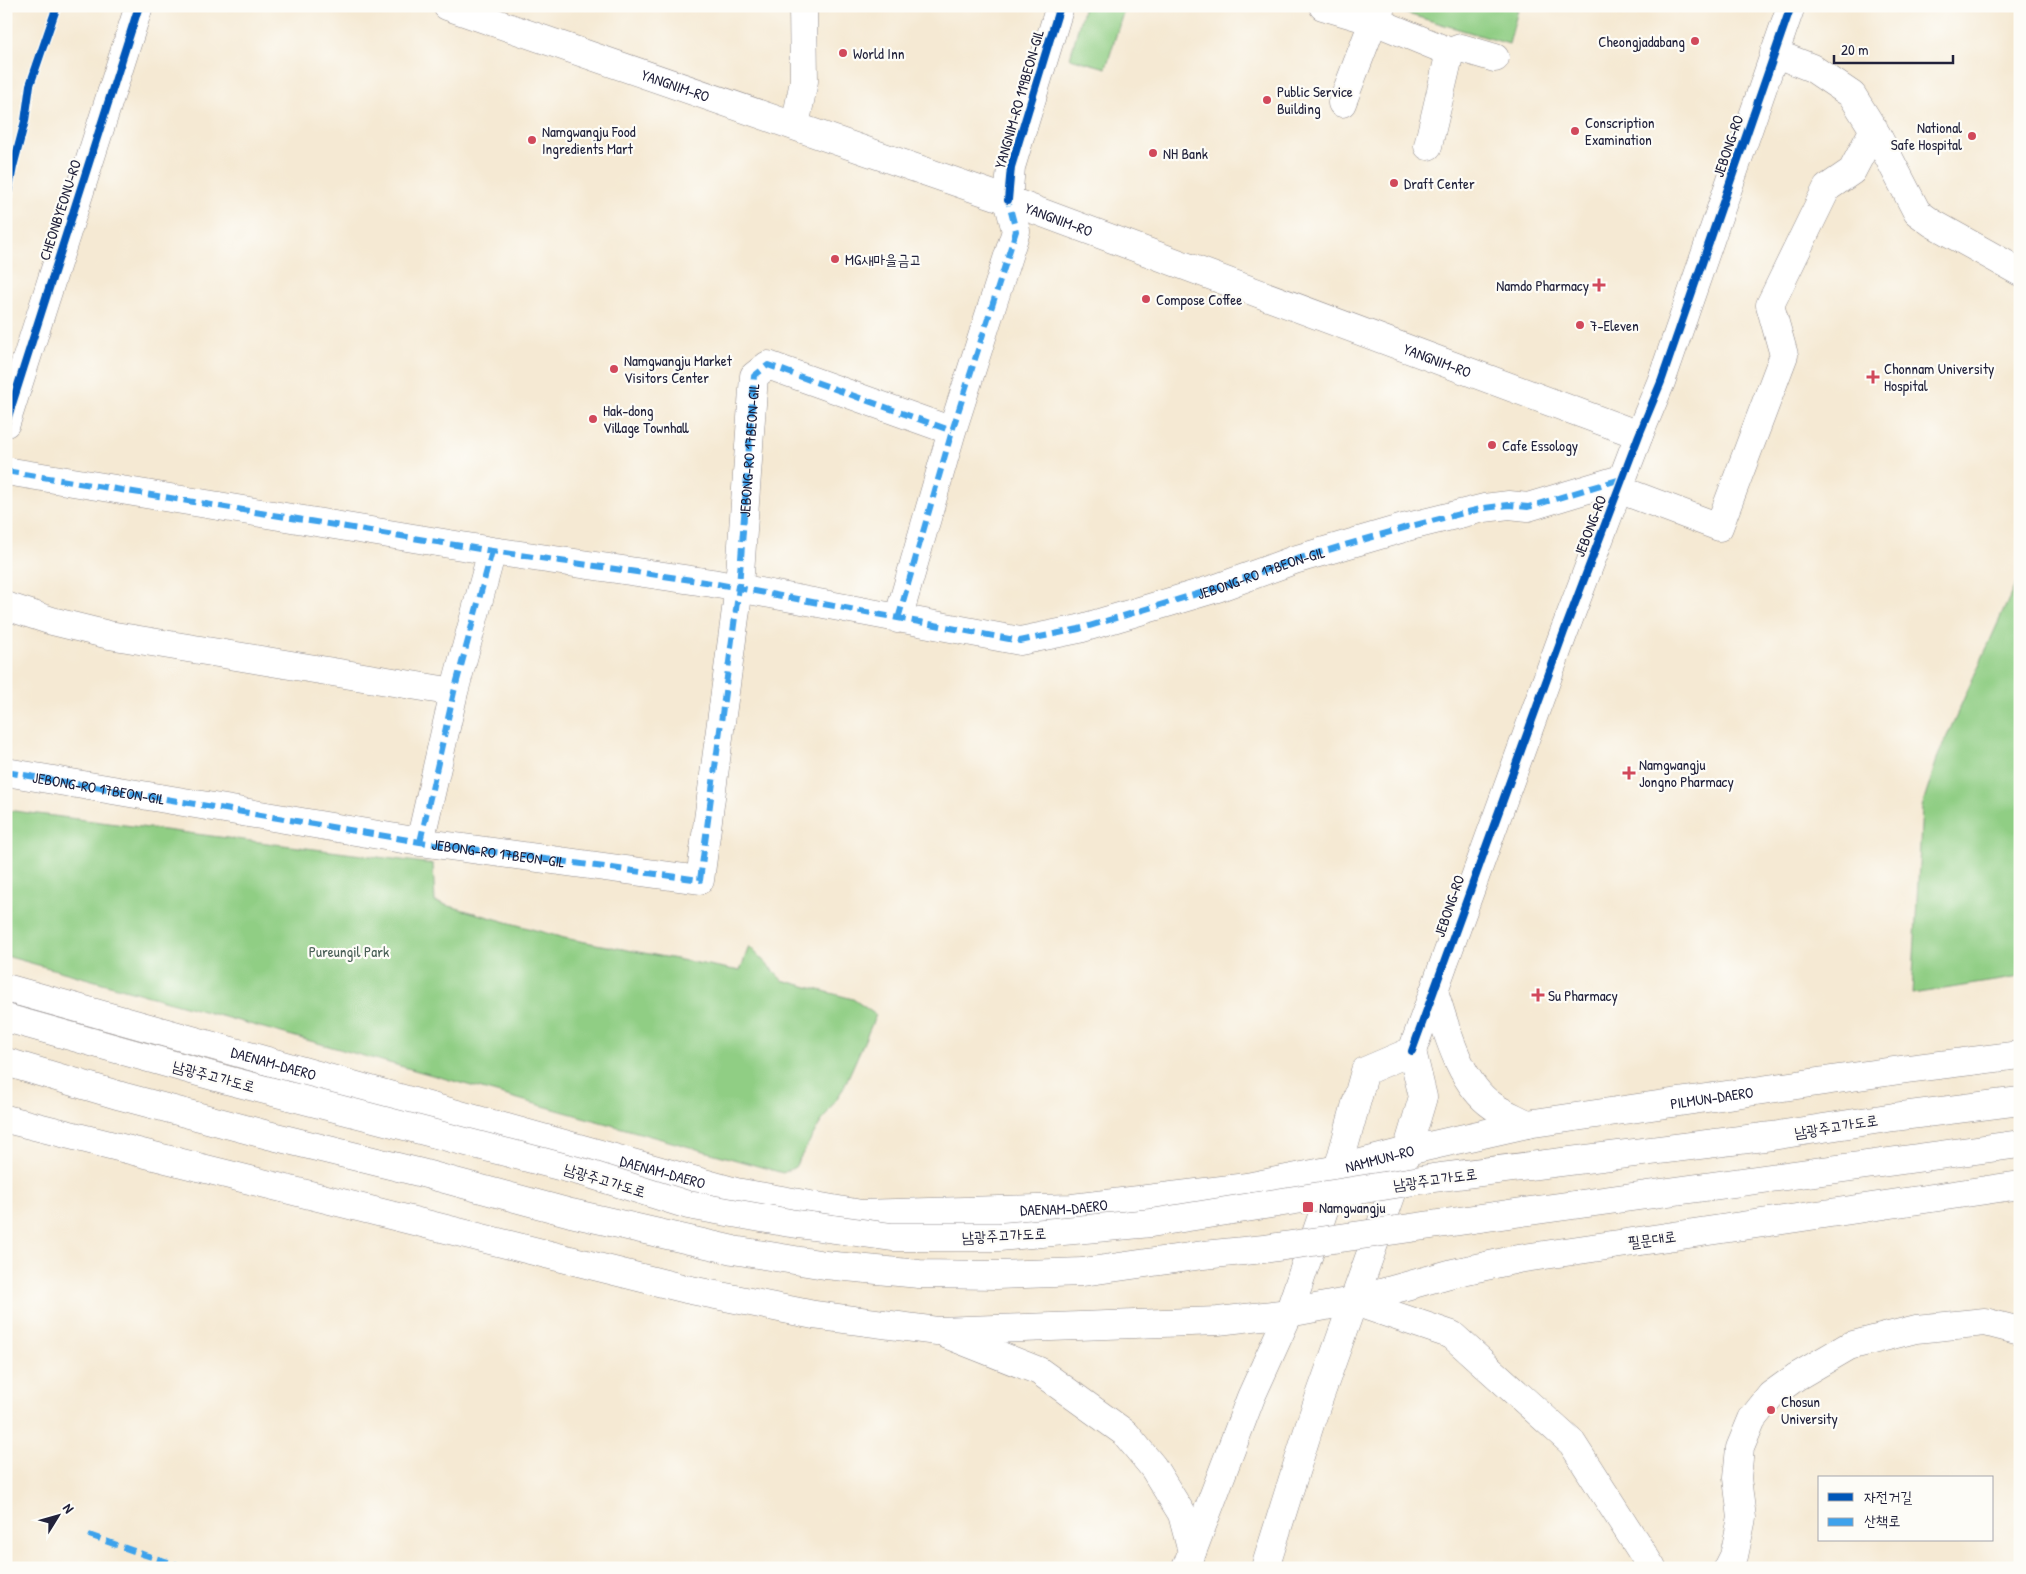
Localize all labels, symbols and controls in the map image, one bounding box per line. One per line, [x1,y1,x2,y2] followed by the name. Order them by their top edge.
[989,27,1049,171] street label: YANGNIM-RO 119BEON-GIL
[1598,31,1685,52] place label: Cheongjadabang
[1834,32,1952,64] scale bar
[1689,35,1701,47] marker: Cheongjadabang
[1841,39,1868,60] text: 20 m
[853,43,905,64] place label: World Inn
[837,47,849,59] marker: World Inn
[639,64,713,107] street label: YANGNIM-RO
[1277,81,1353,119] place label: Public Service Building
[1261,94,1273,106] marker: Public Service Building
[1585,112,1655,150] place label: Conscription Examination
[1708,112,1748,180] street label: JEBONG-RO
[1891,117,1962,155] place label: National Safe Hospital
[542,121,636,159] place label: Namgwangju Food Ingredients Mart
[1569,125,1581,137] marker: Conscription Examination
[1966,130,1978,142] marker: National Safe Hospital
[526,134,538,146] marker: Namgwangju Food Ingredients Mart
[1163,143,1208,164] place label: NH Bank
[1147,147,1159,159] marker: NH Bank
[34,157,86,263] street label: CHEONBYEONU-RO
[1404,173,1475,194] place label: Draft Center
[1388,177,1400,189] marker: Draft Center
[1022,197,1096,241] street label: YANGNIM-RO
[845,249,921,270] place label: MG새마을금고
[829,253,841,265] marker: MG새마을금고
[1496,275,1589,296] place label: Namdo Pharmacy
[1593,279,1605,291] marker: Namdo Pharmacy
[1156,289,1242,310] place label: Compose Coffee
[1140,293,1152,305] marker: Compose Coffee
[1590,315,1639,336] place label: 7-Eleven
[1574,319,1586,331] marker: 7-Eleven
[1401,338,1474,382] street label: YANGNIM-RO
[624,350,733,388] place label: Namgwangju Market Visitors Center
[1884,358,1994,396] place label: Chonnam University Hospital
[608,363,620,375] marker: Namgwangju Market Visitors Center
[1866,370,1880,384] marker: Chonnam University Hospital
[733,382,764,518] street label: JEBONG-RO 17BEON-GIL
[603,400,689,438] place label: Hak-dong Village Townhall
[587,413,599,425] marker: Hak-dong Village Townhall
[1502,435,1578,456] place label: Cafe Essology
[1486,439,1498,451] marker: Cafe Essology
[1569,492,1611,560] street label: JEBONG-RO
[1194,541,1328,604] street label: JEBONG-RO 17BEON-GIL
[1639,754,1734,792] place label: Namgwangju Jongno Pharmacy
[31,766,167,809] street label: JEBONG-RO 17BEON-GIL
[1623,767,1635,779] marker: Namgwangju Jongno Pharmacy
[431,833,567,872] street label: JEBONG-RO 17BEON-GIL
[1429,872,1469,940] street label: JEBONG-RO
[309,941,389,962] park label: Pureungil Park
[1548,985,1618,1006] place label: Su Pharmacy
[1532,989,1544,1001] marker: Su Pharmacy
[229,1041,319,1085] street label: DAENAM-DAERO
[170,1055,258,1097] street label: 남광주고가도로
[1669,1081,1755,1114] street label: PILMUN-DAERO
[1793,1109,1879,1143] street label: 남광주고가도로
[1343,1139,1416,1177] street label: NAMMUN-RO
[618,1150,708,1193] street label: DAENAM-DAERO
[562,1158,648,1202] street label: 남광주고가도로
[1392,1163,1478,1195] street label: 남광주고가도로
[1020,1193,1109,1220] street label: DAENAM-DAERO
[1319,1197,1386,1218] place label: Namgwangju
[1301,1200,1315,1214] marker: Namgwangju
[961,1222,1047,1248] street label: 남광주고가도로
[1627,1225,1677,1253] street label: 필문대로
[1781,1391,1838,1429] place label: Chosun University
[1765,1404,1777,1416] marker: Chosun University
[1818,1476,1994,1542] legend
[1864,1486,1912,1507] text: 자전거길
[32,1492,82,1542] north arrow
[59,1499,79,1517] text: N
[1864,1510,1900,1531] text: 산책로

